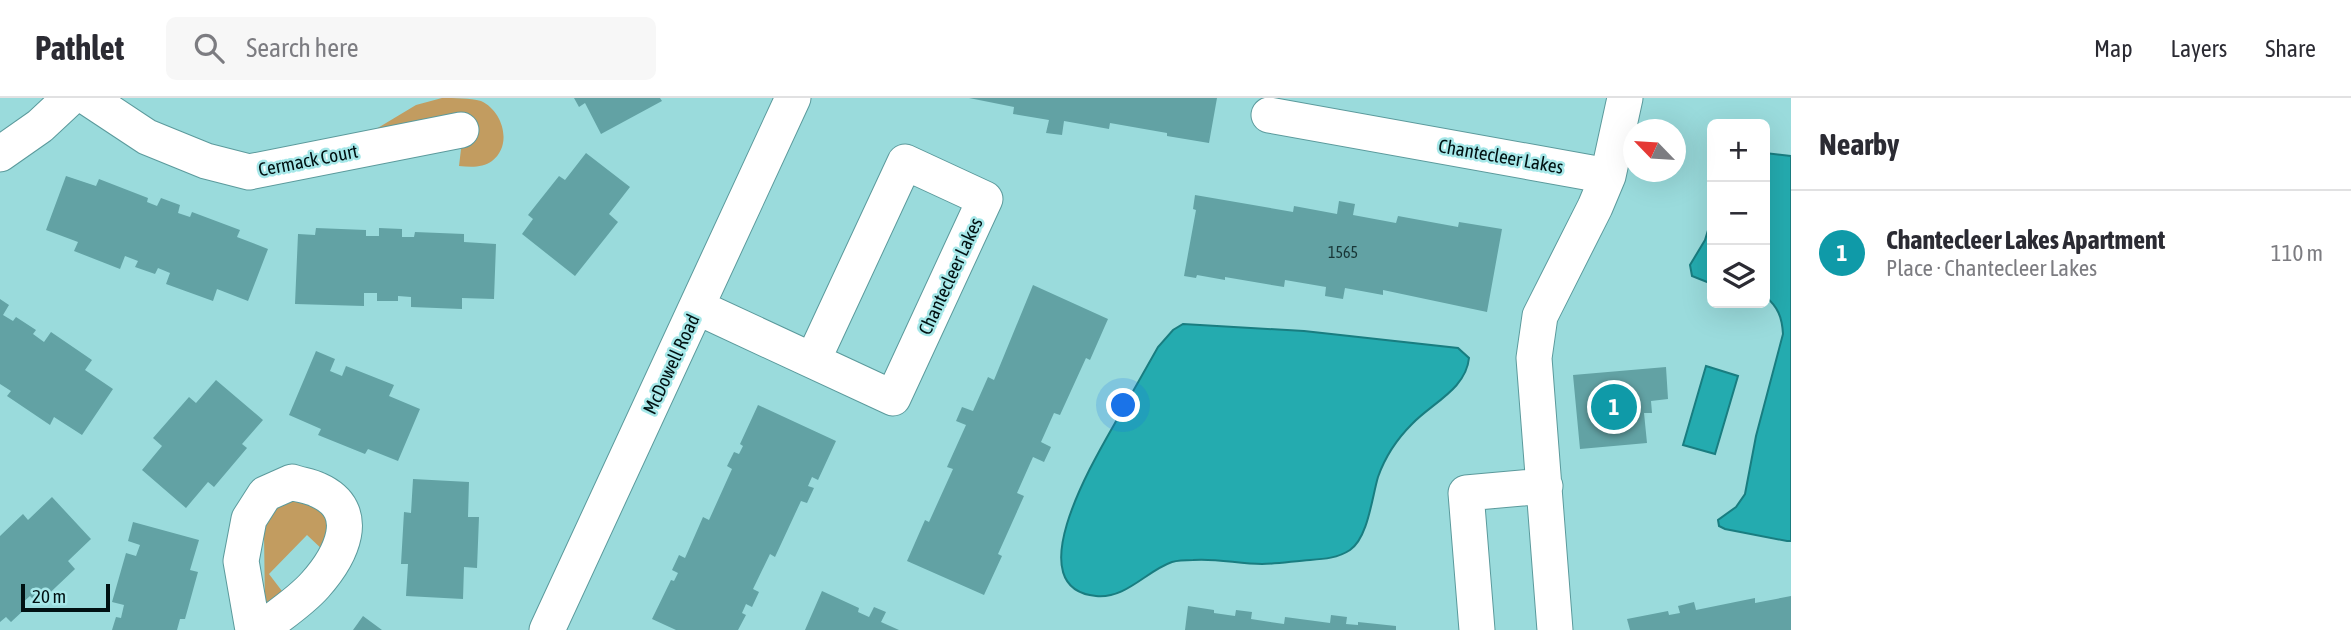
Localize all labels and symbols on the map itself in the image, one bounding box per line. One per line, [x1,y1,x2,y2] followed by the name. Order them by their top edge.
[1623,119,1686,182] north arrow
[1437,134,1565,178] street label: Chantecleer Lakes
[256,140,360,180] street label: Cermack Court
[913,214,987,338] street label: Chantecleer Lakes
[1328,243,1358,261] house number: 1565
[638,310,704,418] street label: McDowell Road
[1591,381,1637,433] pin: 1
[1106,388,1140,422] your location
[21,581,110,613] scale bar

